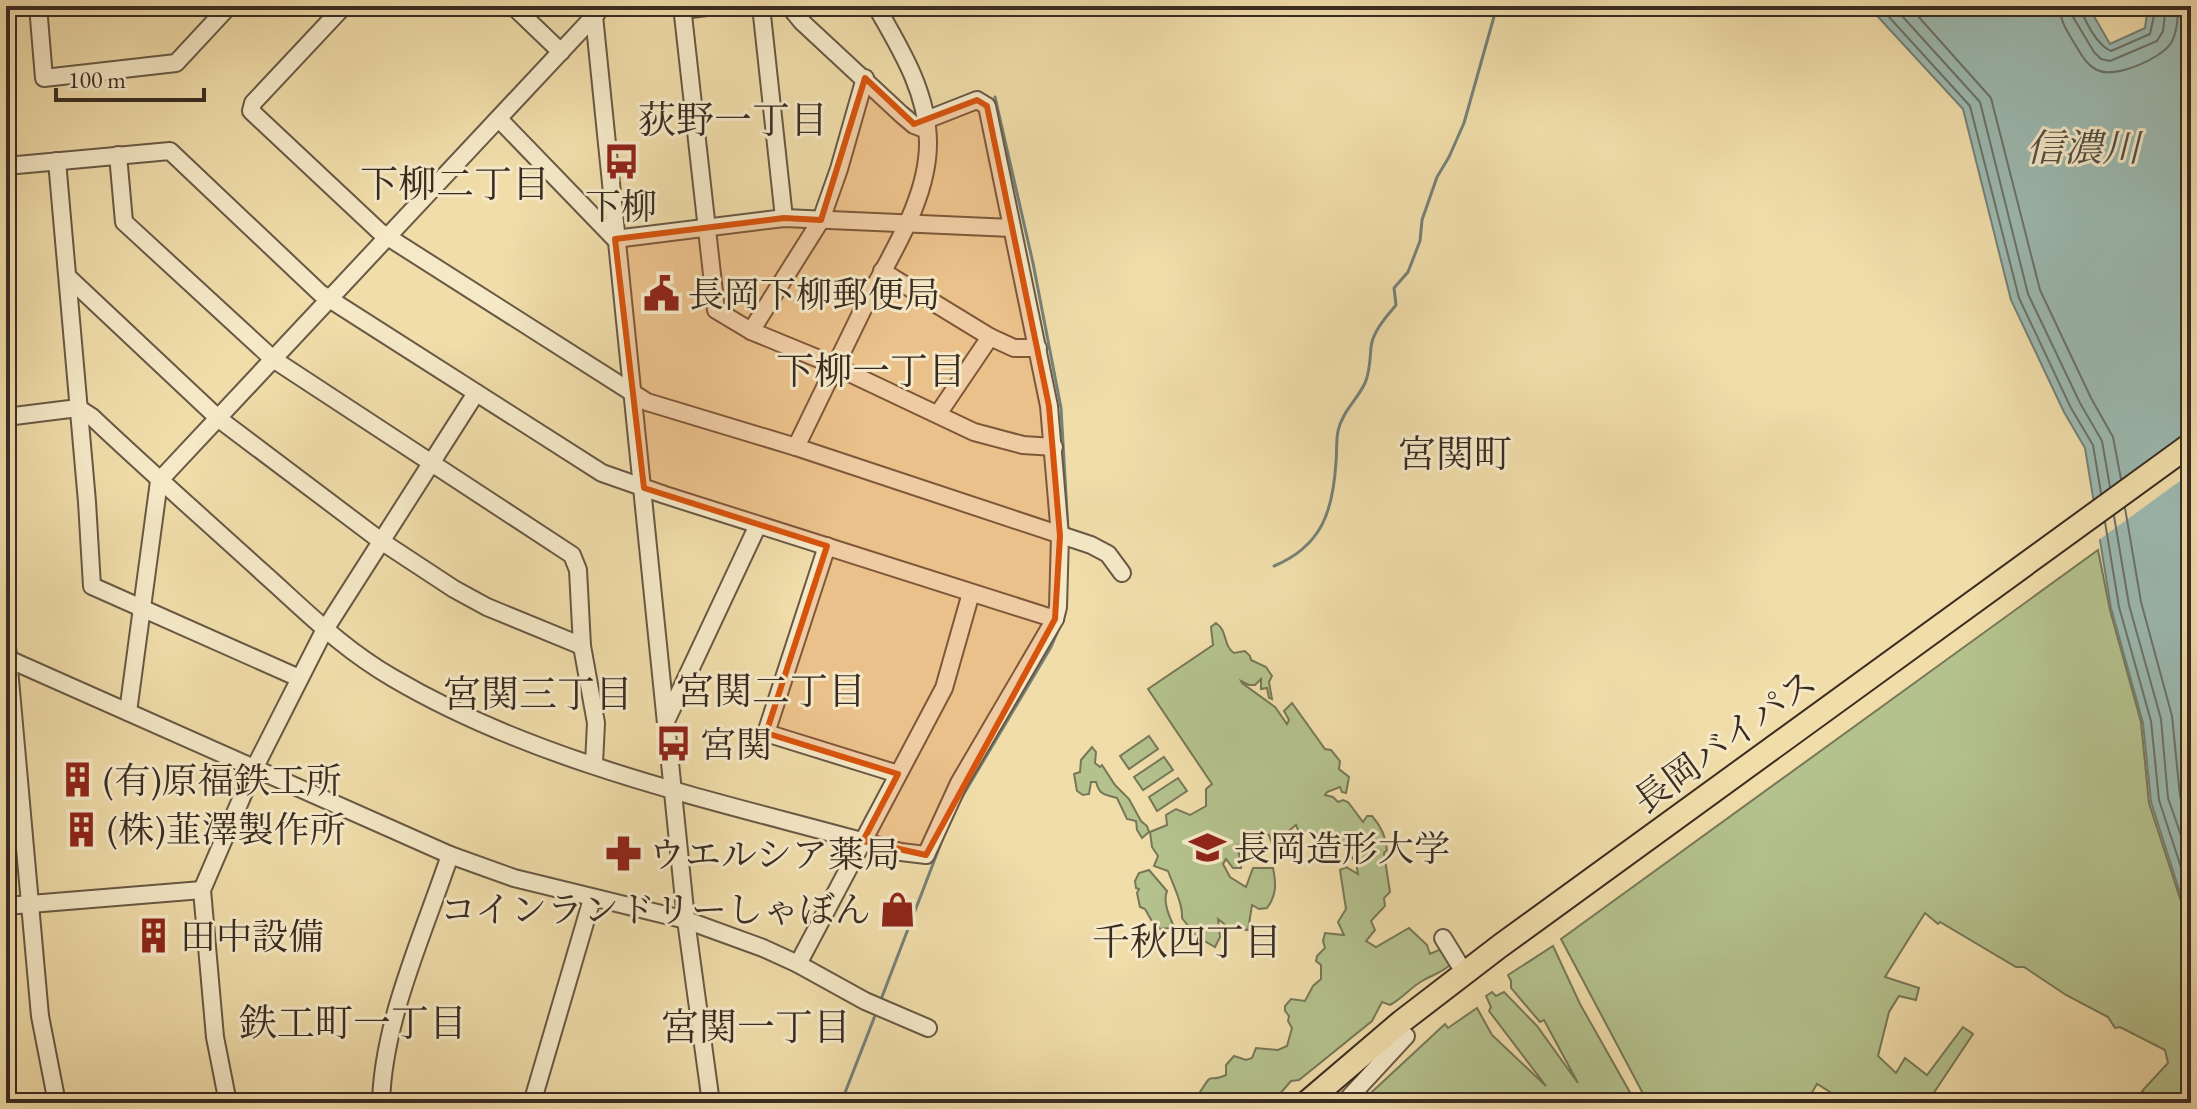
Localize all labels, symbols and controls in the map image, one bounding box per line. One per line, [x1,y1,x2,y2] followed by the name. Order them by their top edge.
[56,52,204,102] scale bar
[68,64,126,95] text: 100 m
[638,95,828,144] district label: 荻野一丁目
[2026,123,2144,172] water label: 信濃川
[602,142,640,180] bus stop icon: 下柳
[360,159,550,208] district label: 下柳二丁目
[585,183,657,230] place label: 下柳
[688,271,940,318] place label: 長岡下柳郵便局
[643,275,681,313] public building icon: 長岡下柳郵便局
[776,346,966,395] district label: 下柳一丁目
[1398,429,1512,478] district label: 宮関町
[1624,659,1826,823] street label: 長岡バイパス
[676,666,866,715] district label: 宮関二丁目
[443,669,633,718] district label: 宮関三丁目
[700,721,772,768] place label: 宮関
[655,725,693,763] bus stop icon: 宮関
[103,757,342,804] place label: (有)原福鉄工所
[58,761,96,799] building icon: (有)原福鉄工所
[107,806,346,853] place label: (株)韮澤製作所
[62,810,100,848] building icon: (株)韮澤製作所
[1234,825,1450,872] place label: 長岡造形大学
[1189,829,1227,867] school or university icon: 長岡造形大学
[649,831,900,878] place label: ウエルシア薬局
[604,835,642,873] pharmacy icon: ウエルシア薬局
[440,886,871,933] place label: コインランドリーしゃぼん
[878,890,916,928] shop icon: コインランドリーしゃぼん
[180,913,324,960] place label: 田中設備
[135,917,173,955] building icon: 田中設備
[1092,917,1282,966] district label: 千秋四丁目
[239,998,467,1047] district label: 鉄工町一丁目
[661,1002,851,1051] district label: 宮関一丁目

